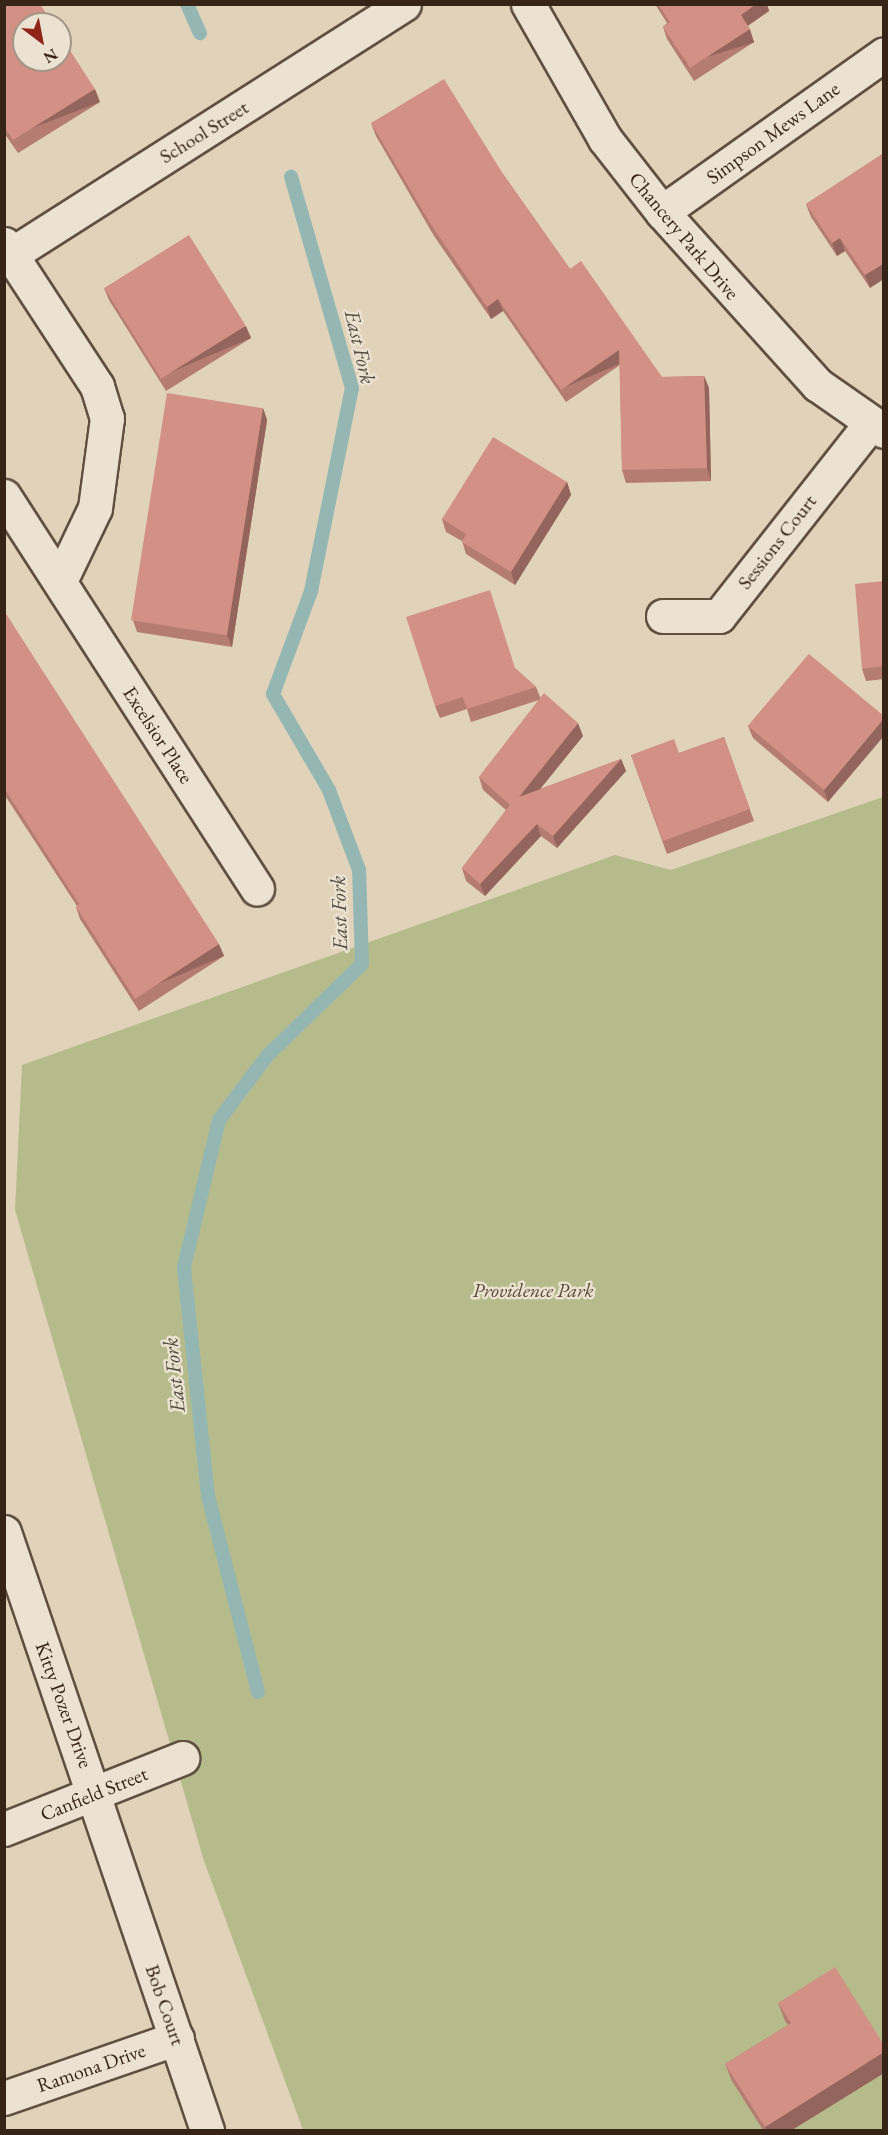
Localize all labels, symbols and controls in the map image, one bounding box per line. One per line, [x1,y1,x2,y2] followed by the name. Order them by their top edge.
[12,12,72,72] north arrow
[40,44,62,68] text: N
[702,77,844,189] street label: Simpson Mews Lane
[155,95,253,169] street label: School Street
[624,167,744,305] street label: Chancery Park Drive
[339,308,381,386] water label: East Fork
[733,490,821,594] street label: Sessions Court
[118,682,198,788] street label: Excelsior Place
[325,875,353,951] water label: East Fork
[472,1278,594,1302] park label: Providence Park
[158,1337,190,1413] water label: East Fork
[30,1639,98,1771] street label: Kitty Pozer Drive
[37,1762,151,1826] street label: Canfield Street
[140,1962,190,2048] street label: Bob Court
[34,2038,148,2098] street label: Ramona Drive

